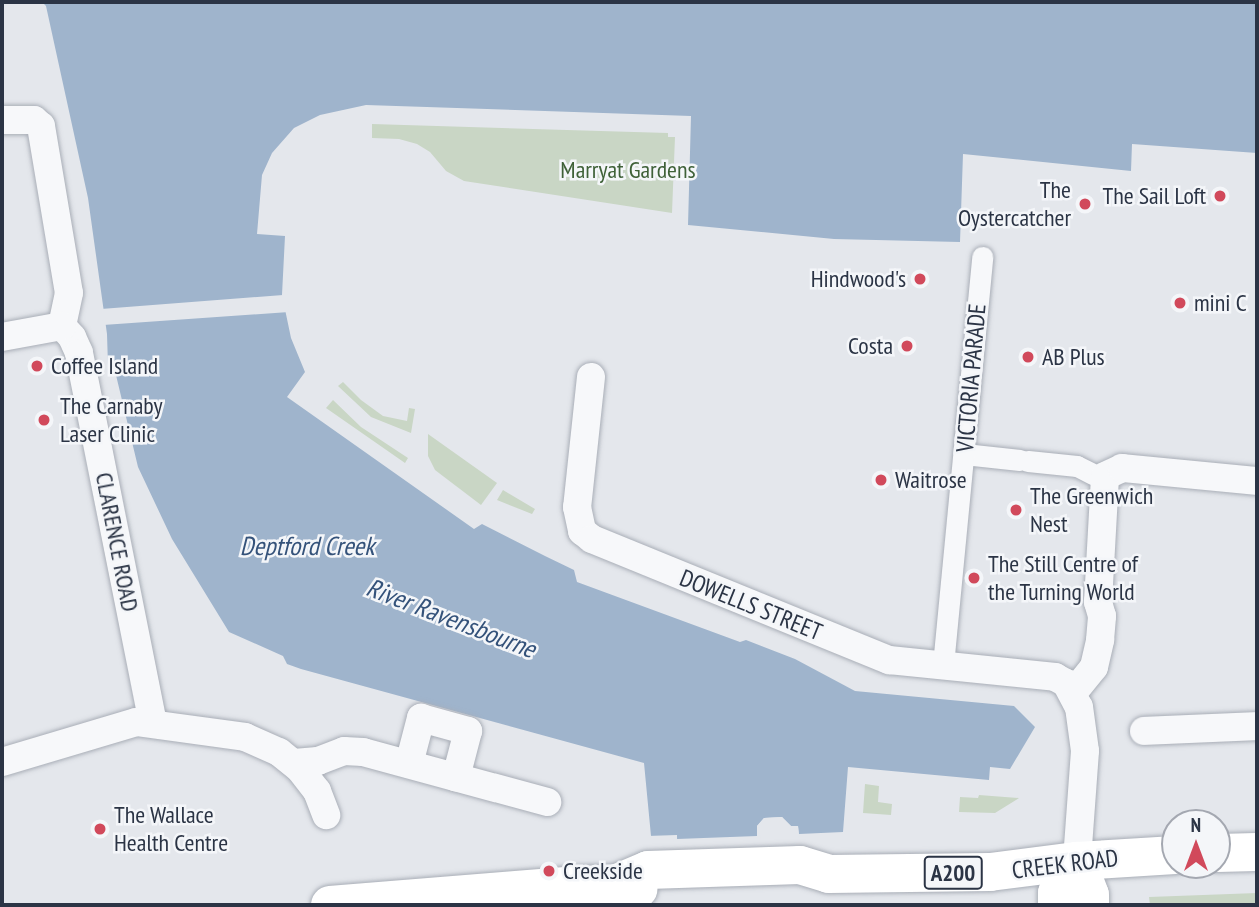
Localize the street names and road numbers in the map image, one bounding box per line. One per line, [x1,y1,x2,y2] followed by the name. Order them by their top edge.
[950,302,992,454] street label: VICTORIA PARADE
[89,470,145,614] street label: CLARENCE ROAD
[676,563,826,647] street label: DOWELLS STREET
[1010,843,1120,885] street label: CREEK ROAD
[923,853,983,892] road number: A200

